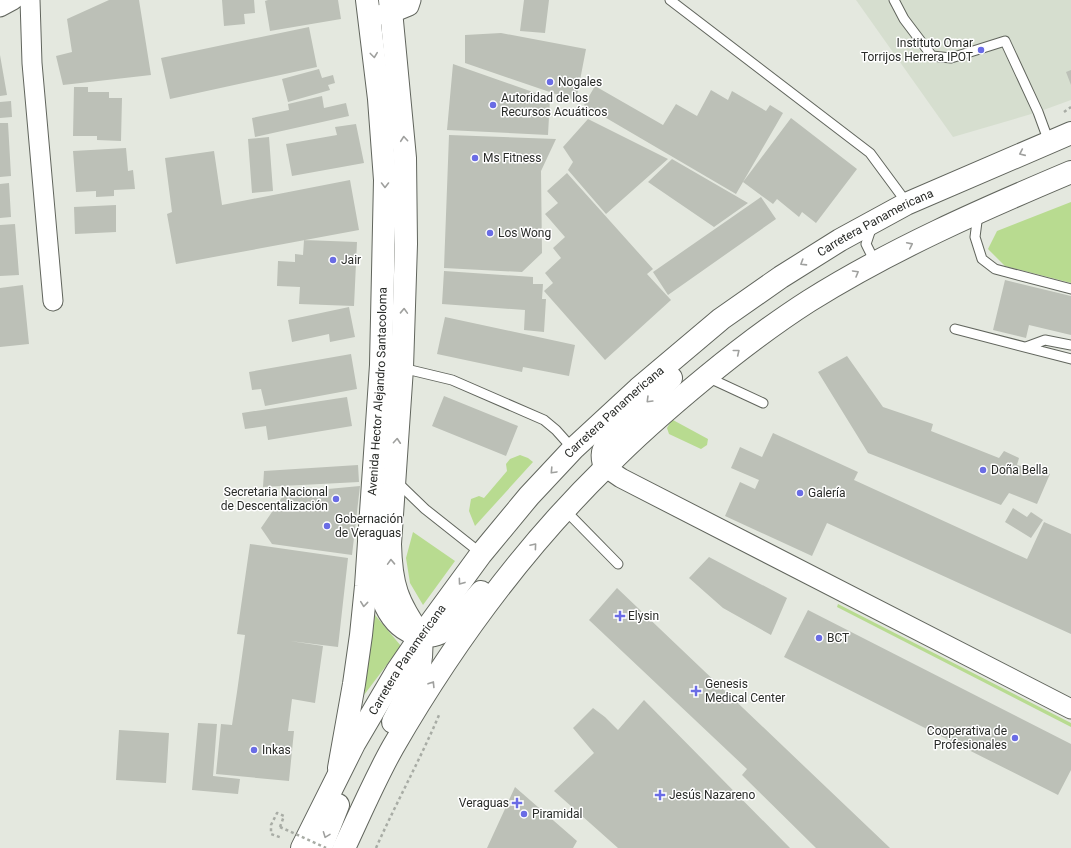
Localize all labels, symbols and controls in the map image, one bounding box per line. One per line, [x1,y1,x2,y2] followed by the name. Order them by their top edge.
[861,36,973,64] place label: Instituto Omar Torrijos Herrera IPOT
[976,45,986,55] marker: Instituto Omar Torrijos Herrera IPOT
[369,52,378,58] one-way arrow
[558,75,602,89] place label: Nogales
[545,77,555,87] marker: Nogales
[501,91,607,119] place label: Autoridad de los Recursos Acuáticos
[488,100,498,110] marker: Autoridad de los Recursos Acuáticos
[399,136,408,142] one-way arrow
[1019,148,1026,156] one-way arrow
[483,151,542,165] place label: Ms Fitness
[470,153,480,163] marker: Ms Fitness
[381,182,389,188] one-way arrow
[815,186,935,259] street label: Carretera Panamericana
[498,226,551,240] place label: Los Wong
[485,228,495,238] marker: Los Wong
[906,242,914,250] one-way arrow
[341,253,361,267] place label: Jair
[328,255,338,265] marker: Jair
[800,259,807,266] one-way arrow
[852,270,859,278] one-way arrow
[365,287,390,496] street label: Avenida Hector Alejandro Santacoloma
[400,308,408,314] one-way arrow
[733,350,740,357] one-way arrow
[561,363,667,461] street label: Carretera Panamericana
[646,395,654,403] one-way arrow
[393,438,402,444] one-way arrow
[991,463,1048,477] place label: Doña Bella
[978,465,988,475] marker: Doña Bella
[550,466,557,474] one-way arrow
[221,485,328,513] place label: Secretaria Nacional de Descentalización
[808,486,846,500] place label: Galería
[795,488,805,498] marker: Galería
[331,494,341,504] marker: Secretaria Nacional de Descentalización
[335,512,403,540] place label: Gobernación de Veraguas
[322,521,332,531] marker: Gobernación de Veraguas
[529,543,536,551] one-way arrow
[387,559,395,565] one-way arrow
[458,577,465,584] one-way arrow
[360,601,369,607] one-way arrow
[366,602,449,717] street label: Carretera Panamericana
[628,609,659,623] place label: Elysin
[615,611,625,621] marker: Elysin
[827,631,849,645] place label: BCT
[814,633,824,643] marker: BCT
[705,677,785,705] place label: Genesis Medical Center
[427,681,434,688] one-way arrow
[690,685,702,697] marker: Genesis Medical Center
[927,724,1007,752] place label: Cooperativa de Profesionales
[1010,733,1020,743] marker: Cooperativa de Profesionales
[262,743,291,757] place label: Inkas
[249,745,259,755] marker: Inkas
[669,788,755,802] place label: Jesús Nazareno
[654,789,666,801] marker: Jesús Nazareno
[459,796,509,810] place label: Veraguas
[512,798,522,808] marker: Veraguas
[532,807,583,821] place label: Piramidal
[519,809,529,819] marker: Piramidal
[323,831,331,838] one-way arrow

